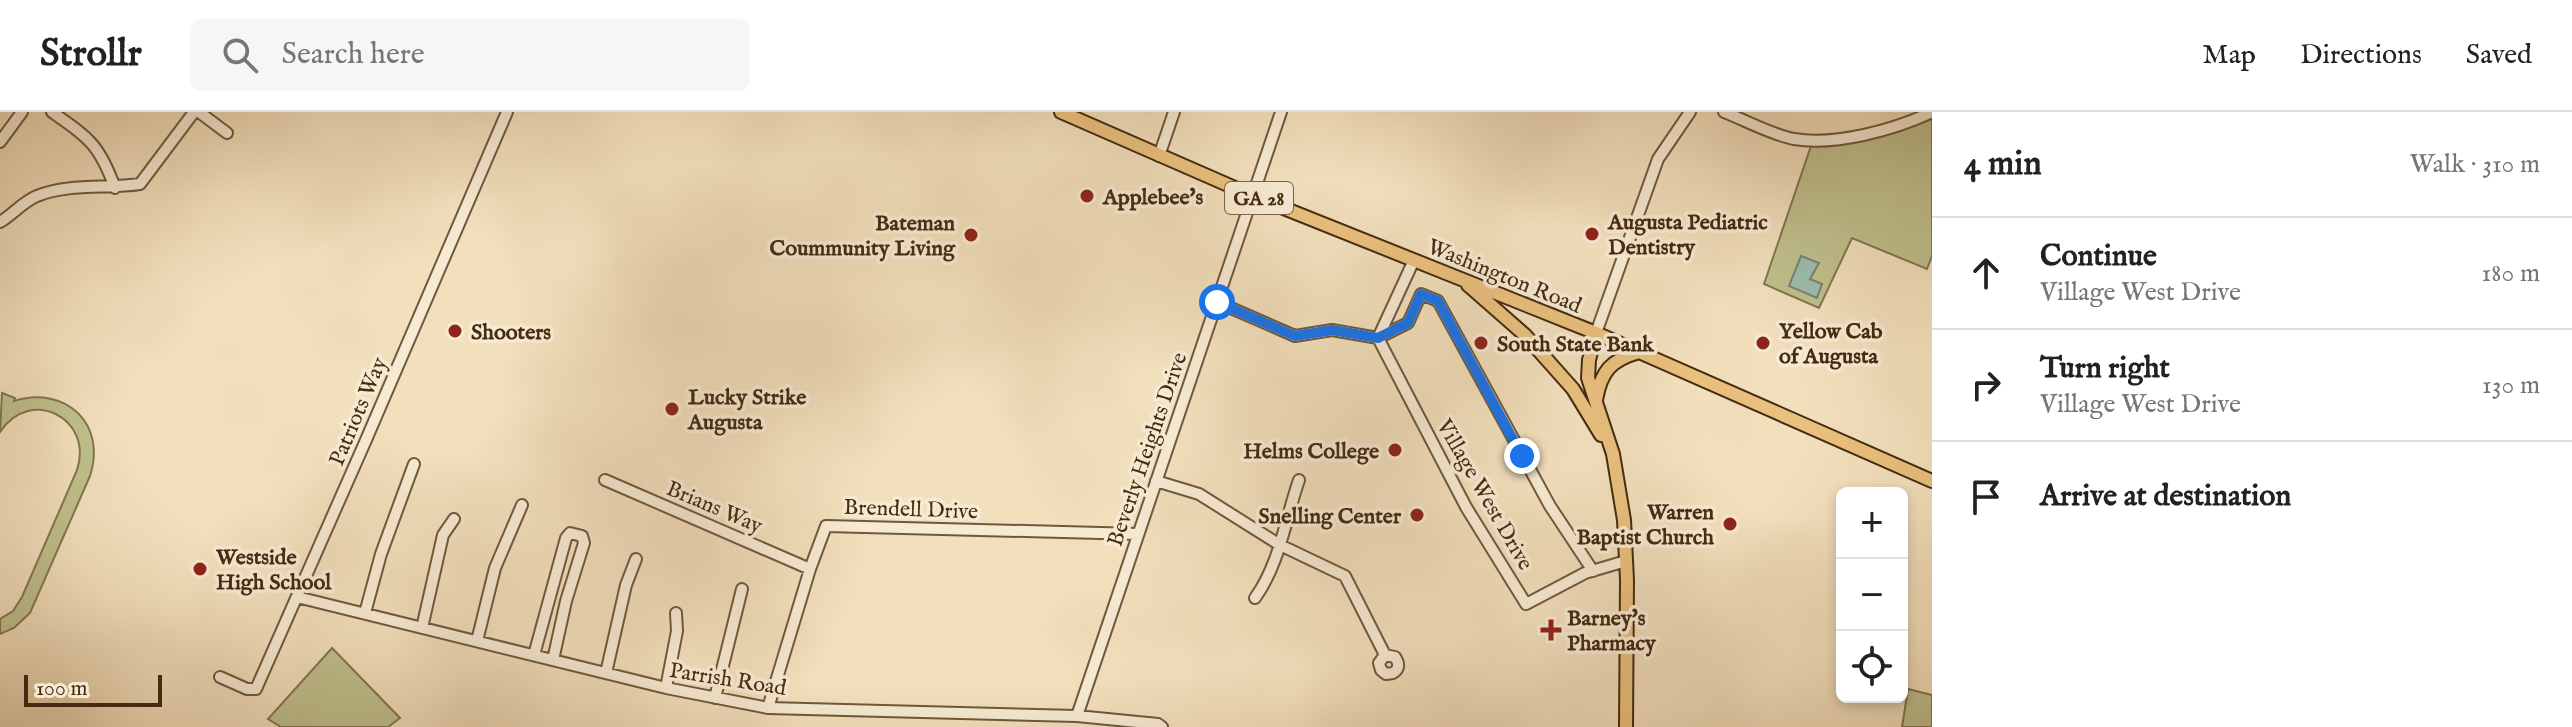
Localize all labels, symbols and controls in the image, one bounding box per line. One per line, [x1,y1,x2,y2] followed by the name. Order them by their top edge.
[190,19,750,91] search box
[40,31,142,79] text: Strollr
[218,33,262,77] icon: search
[282,36,425,74] text: Search here
[2202,38,2256,73] text: Map
[2300,38,2422,73] text: Directions
[2466,38,2532,73] text: Saved
[1964,143,2042,186] text: 4 min
[2410,148,2540,181] text: Walk · 310 m
[1225,182,1293,214] road number: GA 28
[1102,184,1204,212] place label: Applebee's
[1078,187,1096,205] marker: Applebee's
[1607,209,1768,262] place label: Augusta Pediatric Dentistry
[769,210,956,263] place label: Bateman Coummunity Living
[1583,225,1601,243] marker: Augusta Pediatric Dentistry
[962,226,980,244] marker: Bateman Coummunity Living
[1423,233,1586,321] street label: Washington Road
[2040,238,2157,276] text: Continue
[1964,251,2008,295] icon: ahead
[2482,257,2540,290] text: 180 m
[2040,276,2241,309] text: Village West Drive
[1199,284,1235,320] route start
[1779,318,1883,371] place label: Yellow Cab of Augusta
[471,319,551,347] place label: Shooters
[446,322,464,340] marker: Shooters
[1497,331,1655,359] place label: South State Bank
[1472,334,1490,352] marker: South State Bank
[1754,334,1772,352] marker: Yellow Cab of Augusta
[1102,349,1194,550] street label: Beverly Heights Drive
[2040,350,2170,388] text: Turn right
[323,353,394,470] street label: Patriots Way
[1964,363,2008,407] icon: right
[2482,369,2540,402] text: 130 m
[687,384,806,437] place label: Lucky Strike Augusta
[2040,388,2241,421] text: Village West Drive
[663,400,681,418] marker: Lucky Strike Augusta
[1429,414,1539,576] street label: Village West Drive
[1243,438,1379,466] place label: Helms College
[1504,438,1540,474] route end
[1386,441,1404,459] marker: Helms College
[662,475,767,541] street label: Brians Way
[1964,475,2008,519] icon: arrive
[2040,478,2291,516] text: Arrive at destination
[1836,487,1908,703] map controls
[1836,487,1908,559] button: +
[843,494,979,526] street label: Brendell Drive
[1577,499,1714,552] place label: Warren Baptist Church
[1258,503,1402,531] place label: Snelling Center
[1408,506,1426,524] marker: Snelling Center
[1721,515,1739,533] marker: Warren Baptist Church
[215,544,332,597] place label: Westside High School
[1836,559,1908,631] button: −
[191,560,209,578] marker: Westside High School
[1567,605,1657,658] place label: Barney's Pharmacy
[1542,621,1560,639] marker: Barney's Pharmacy
[1836,631,1908,703] button: locate
[667,657,788,703] street label: Parrish Road
[24,671,162,707] scale bar
[36,675,88,703] text: 100 m

